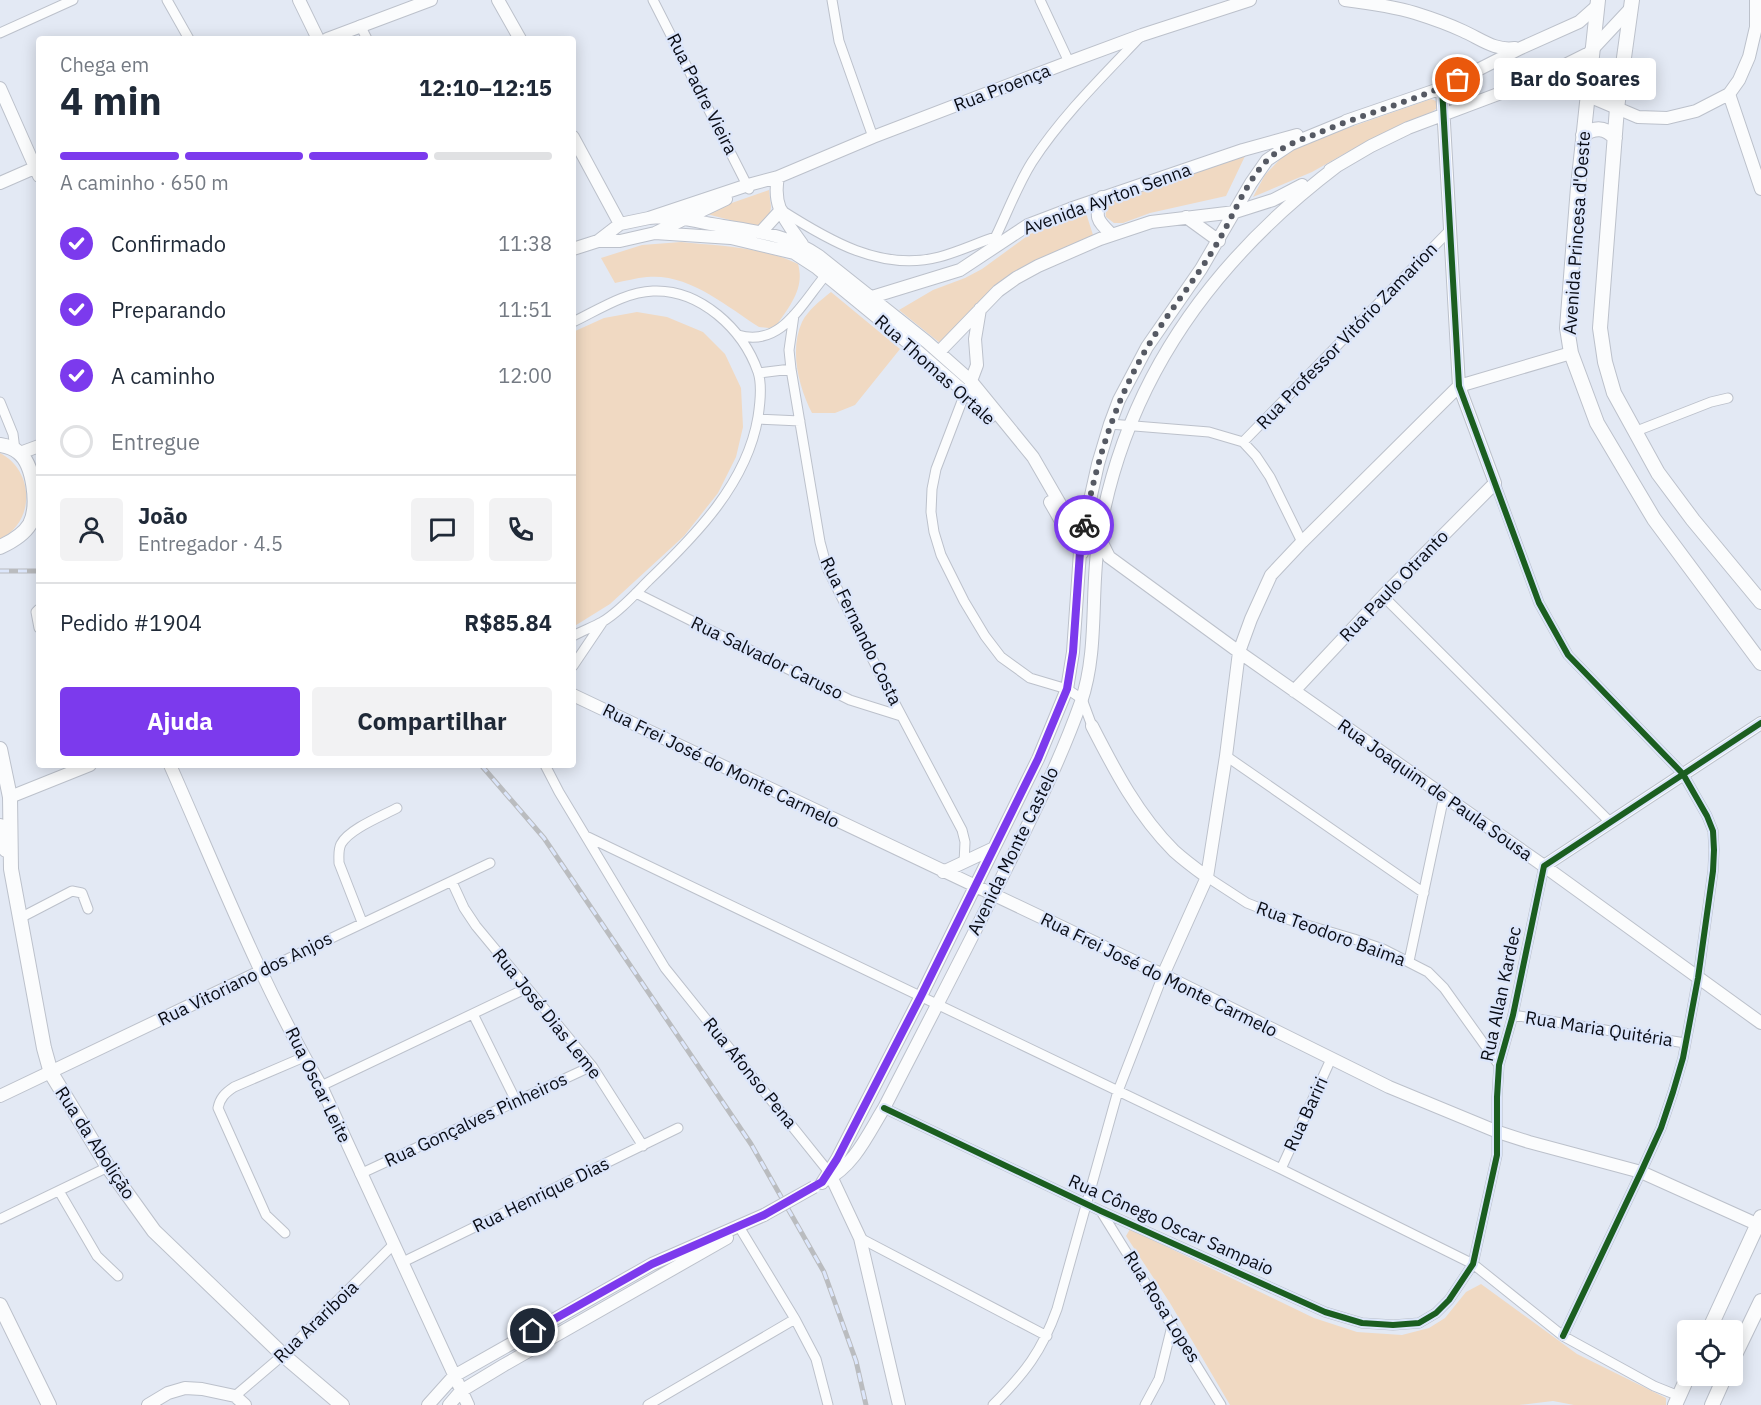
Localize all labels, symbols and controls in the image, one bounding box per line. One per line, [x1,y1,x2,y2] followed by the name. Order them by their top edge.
[662,29,743,159] street label: Rua Padre Vieira
[60,51,149,78] text: Chega em
[1432,54,1483,105] pin
[950,58,1054,116] street label: Rua Proença
[1494,59,1656,101] callout: Bar do Soares
[1441,63,1474,96] icon: bag
[1510,65,1640,92] text: Bar do Soares
[419,73,552,102] text: 12:10–12:15
[60,75,162,126] text: 4 min
[1558,130,1595,336] street label: Avenida Princesa d'Oeste
[1020,157,1194,240] street label: Avenida Ayrton Senna
[60,169,229,196] text: A caminho · 650 m
[60,227,93,260] icon: check
[111,229,226,258] text: Confirmado
[498,230,552,257] text: 11:38
[1251,237,1442,434] street label: Rua Professor Vitório Zamarion
[60,293,93,326] icon: check
[111,295,226,324] text: Preparando
[498,296,552,323] text: 11:51
[870,309,1001,430] street label: Rua Thomas Ortale
[60,359,93,392] icon: check
[111,361,215,390] text: A caminho
[498,362,552,389] text: 12:00
[111,427,200,456] text: Entregue
[1054,495,1114,555] courier
[60,498,123,561] button: person
[411,498,474,561] button: chat
[489,498,552,561] button: phone
[138,501,188,530] text: João
[1068,509,1101,542] icon: bike
[1334,525,1453,647] street label: Rua Paulo Otranto
[138,530,283,557] text: Entregador · 4.5
[816,553,908,709] street label: Rua Fernando Costa
[60,608,202,637] text: Pedido #1904
[464,608,552,637] text: R$85.84
[687,611,847,704] street label: Rua Salvador Caruso
[60,687,300,756] button: Ajuda
[312,687,552,756] button: Compartilhar
[599,698,843,833] street label: Rua Frei José do Monte Carmelo
[1333,713,1537,866] street label: Rua Joaquim de Paula Sousa
[962,763,1063,939] street label: Avenida Monte Castelo
[1253,896,1409,971] street label: Rua Teodoro Baima
[1037,907,1281,1042] street label: Rua Frei José do Monte Carmelo
[1475,924,1526,1064] street label: Rua Allan Kardec
[154,926,336,1031] street label: Rua Vitoriano dos Anjos
[488,944,607,1084] street label: Rua José Dias Leme
[1524,1005,1675,1052] street label: Rua Maria Quitéria
[698,1012,803,1133] street label: Rua Afonso Pena
[280,1023,356,1147] street label: Rua Oscar Leite
[381,1067,571,1172] street label: Rua Gonçalves Pinheiros
[1278,1073,1333,1155] street label: Rua Bariri
[50,1082,140,1204] street label: Rua da Abolição
[469,1151,613,1238] street label: Rua Henrique Dias
[1065,1169,1277,1280] street label: Rua Cônego Oscar Sampaio
[1119,1247,1206,1367] street label: Rua Rosa Lopes
[268,1275,363,1368] street label: Rua Arariboia
[507,1305,558,1356] pin
[516,1314,549,1347] icon: home
[1677,1320,1743,1386] map controls
[1677,1320,1743,1386] button: locate

